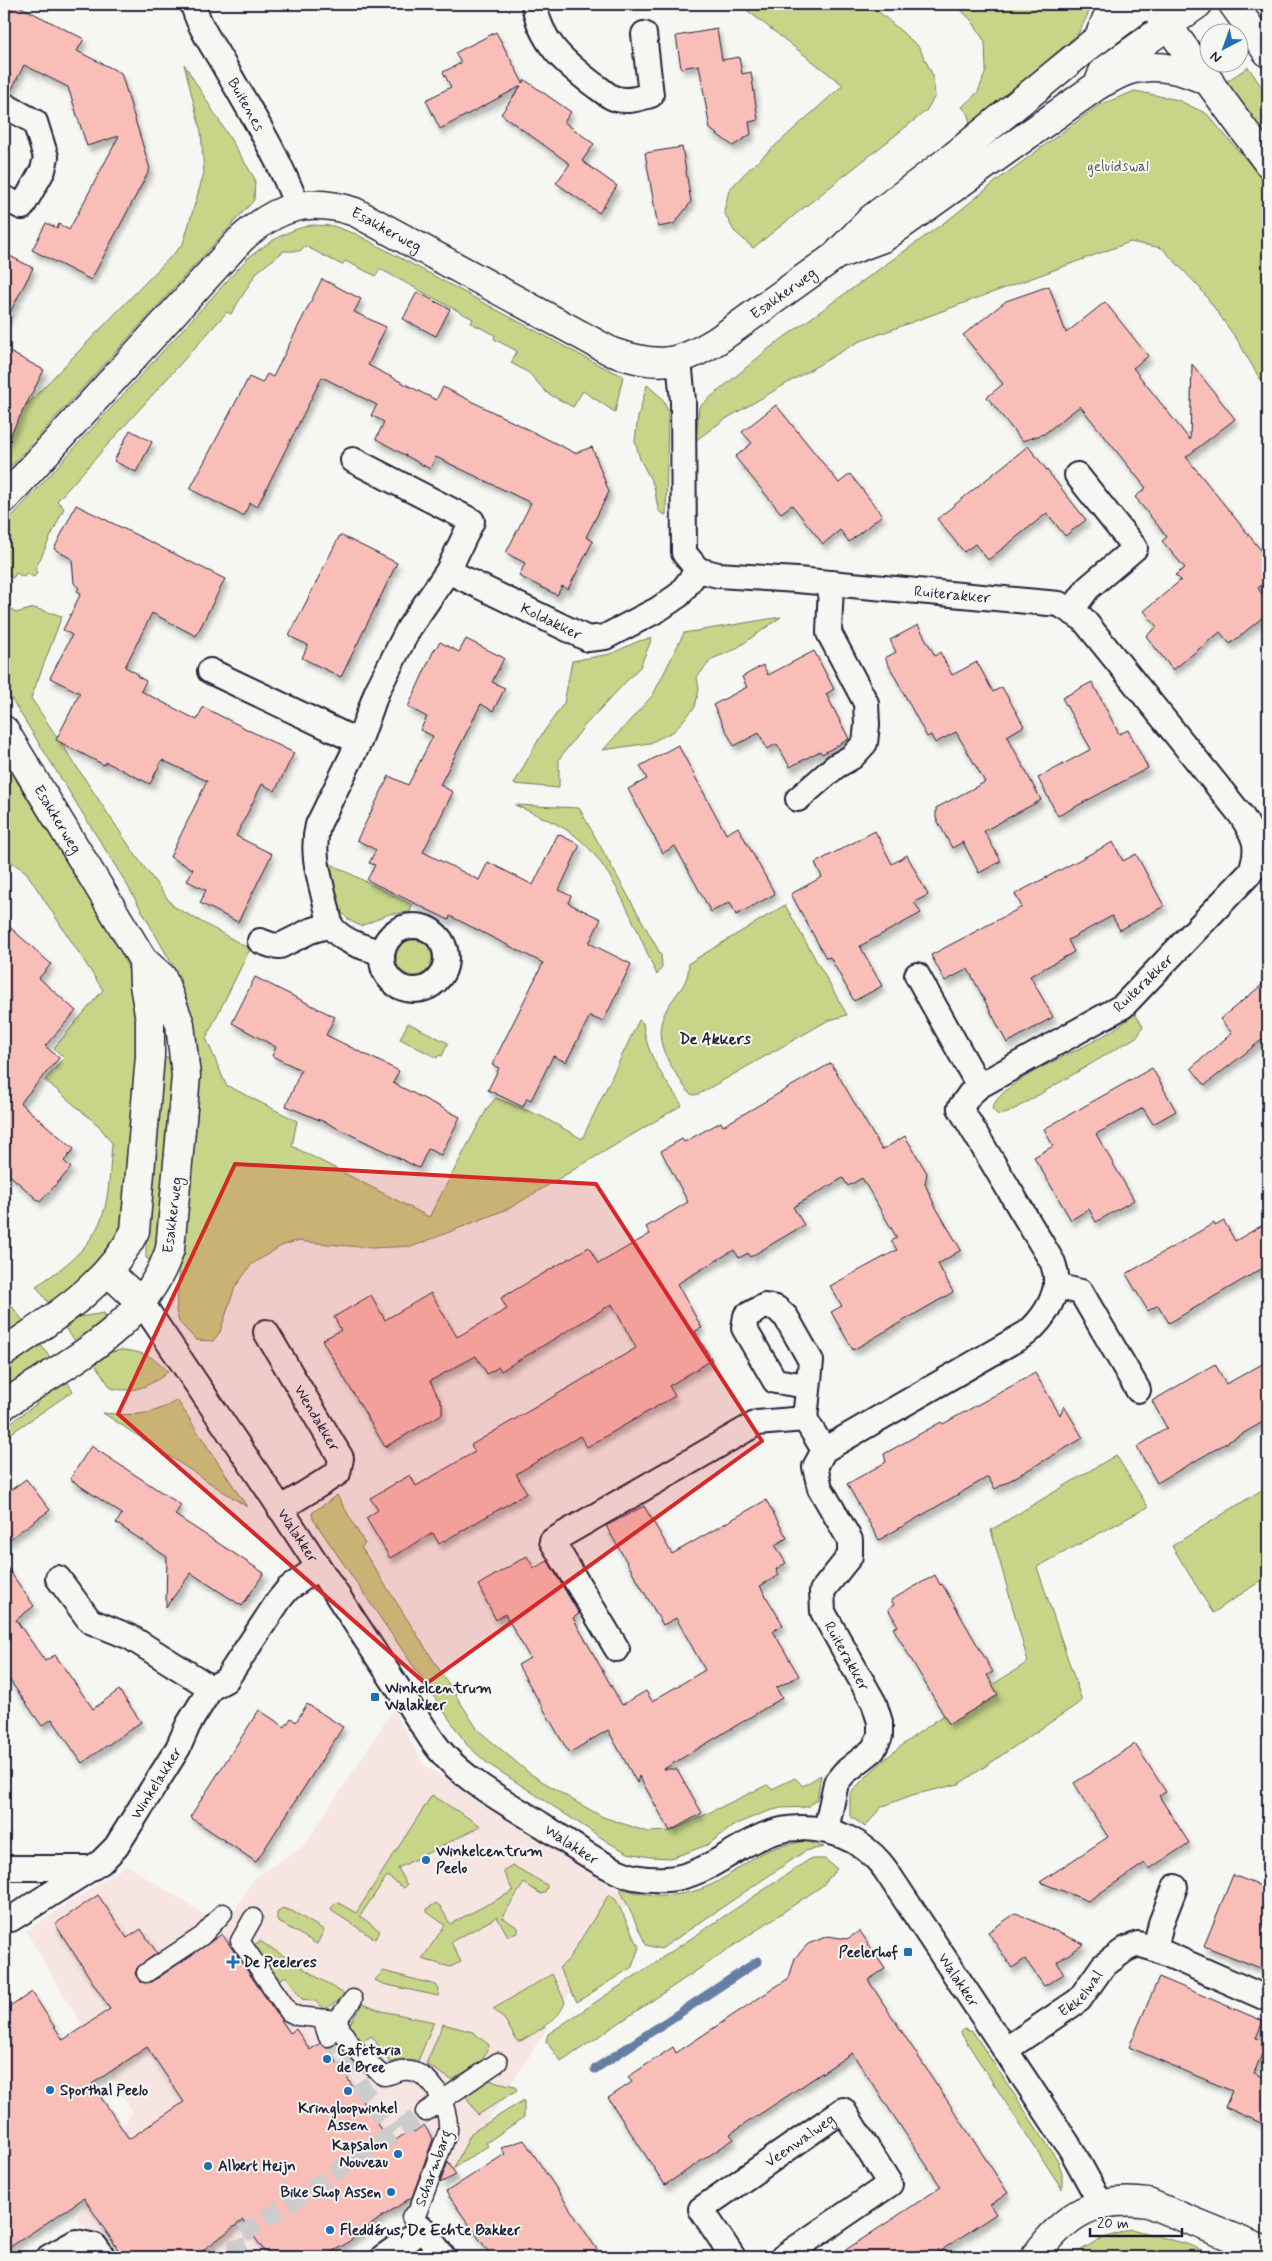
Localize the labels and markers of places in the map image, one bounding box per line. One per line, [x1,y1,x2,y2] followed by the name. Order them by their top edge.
[384,1679,492,1716] place label: Winkelcentrum Walakker
[369,1691,381,1703] marker: Winkelcentrum Walakker
[435,1842,543,1879] place label: Winkelcentrum Peelo
[420,1854,432,1866] marker: Winkelcentrum Peelo
[839,1943,899,1963] place label: Peelerhof
[902,1946,914,1958] marker: Peelerhof
[243,1953,317,1973] place label: De Peeleres
[227,1956,239,1968] marker: De Peeleres
[337,2041,401,2078] place label: Cafetaria de Bree
[321,2053,333,2065] marker: Cafetaria de Bree
[60,2081,149,2101] place label: Sporthal Peelo
[44,2084,56,2096] marker: Sporthal Peelo
[342,2085,354,2097] marker: Kringloopwinkel Assen
[298,2099,398,2136] place label: Kringloopwinkel Assen
[332,2136,388,2173] place label: Kapsalon Nouveau
[392,2148,404,2160] marker: Kapsalon Nouveau
[218,2157,296,2177] place label: Albert Heijn
[202,2160,214,2172] marker: Albert Heijn
[280,2183,381,2203] place label: Bike Shop Assen
[385,2186,397,2198] marker: Bike Shop Assen
[340,2221,521,2241] place label: Fleddérus, De Echte Bakker
[324,2224,336,2236] marker: Fleddérus, De Echte Bakker

